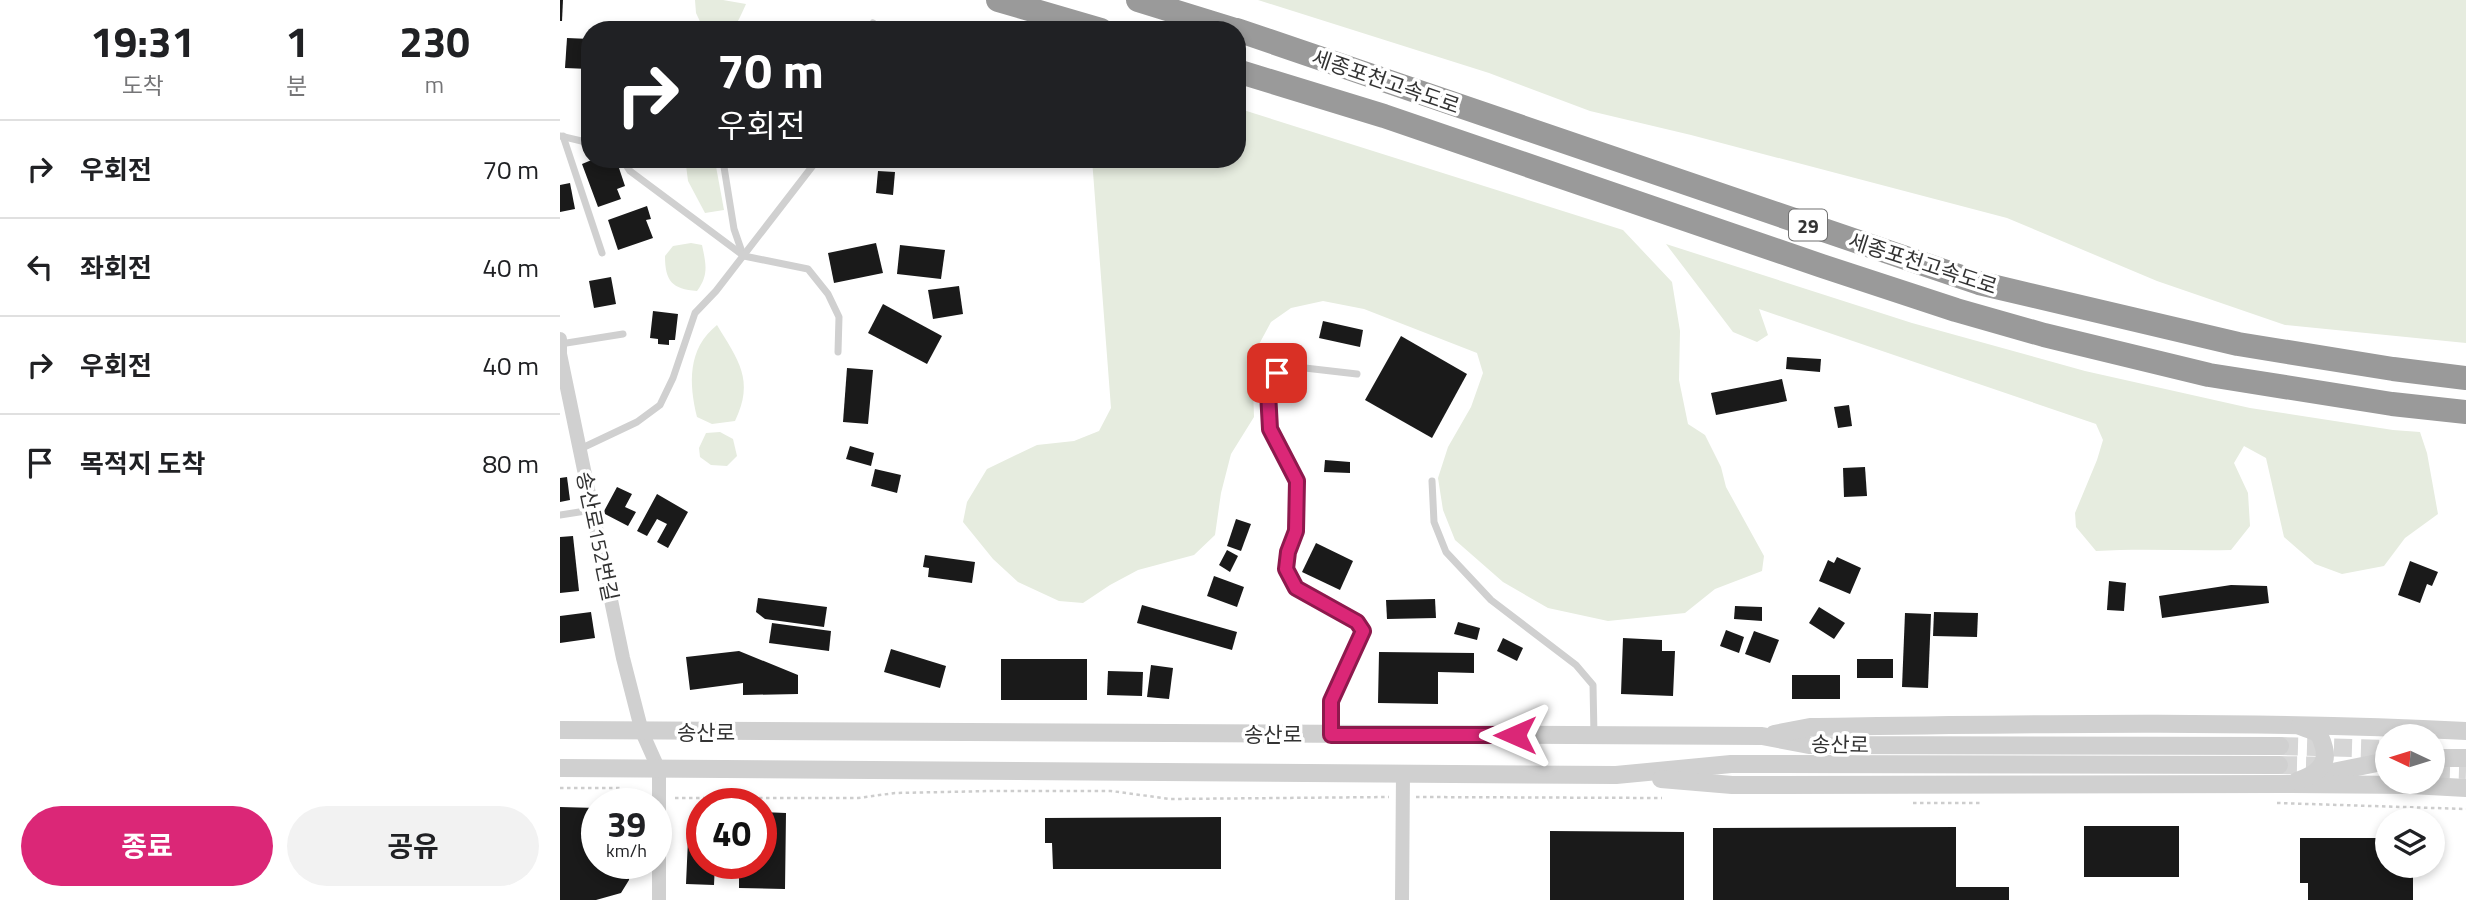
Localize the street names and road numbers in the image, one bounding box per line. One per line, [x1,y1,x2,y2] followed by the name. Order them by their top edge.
[1308,41,1464,121] street label: 세종포천고속도로
[1789,210,1827,241] road number: 29
[1845,224,2001,302] street label: 세종포천고속도로
[569,468,627,604] street label: 송산로152번길
[677,716,735,748] street label: 송산로
[1244,718,1302,750] street label: 송산로
[1811,727,1869,761] street label: 송산로

